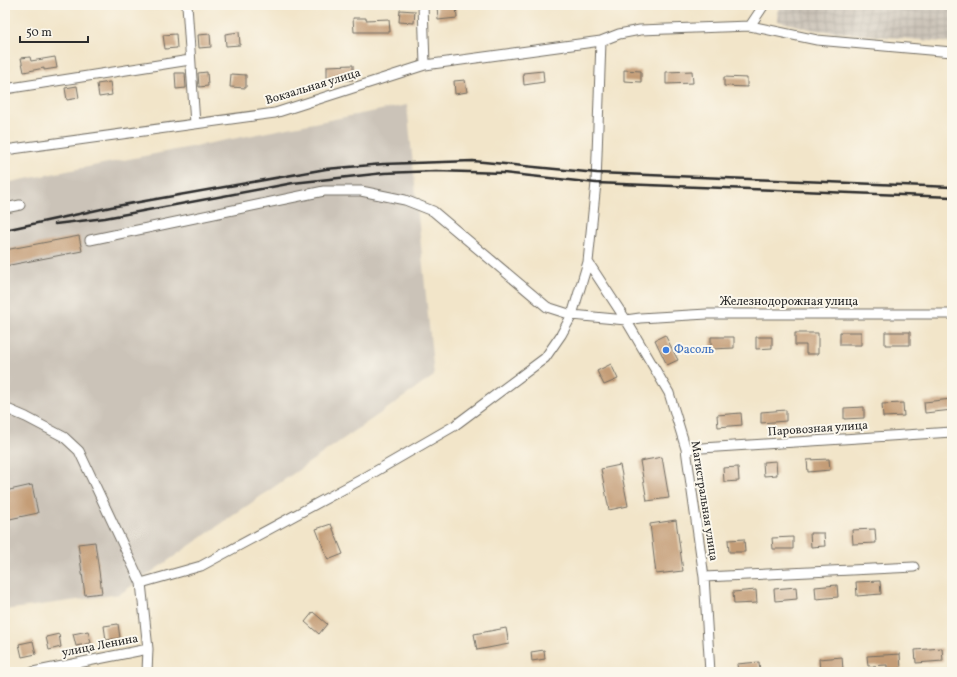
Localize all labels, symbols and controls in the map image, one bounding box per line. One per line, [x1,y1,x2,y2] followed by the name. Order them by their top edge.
[20,18,88,44] scale bar
[26,25,52,41] text: 50 m
[263,65,363,109] street label: Вокзальная улица
[720,294,858,310] street label: Железнодорожная улица
[674,342,714,358] place label: Фасоль
[661,345,671,355] marker: Фасоль
[767,418,869,440] street label: Паровозная улица
[687,440,721,562] street label: Магистральная улица
[60,631,140,661] street label: улица Ленина

